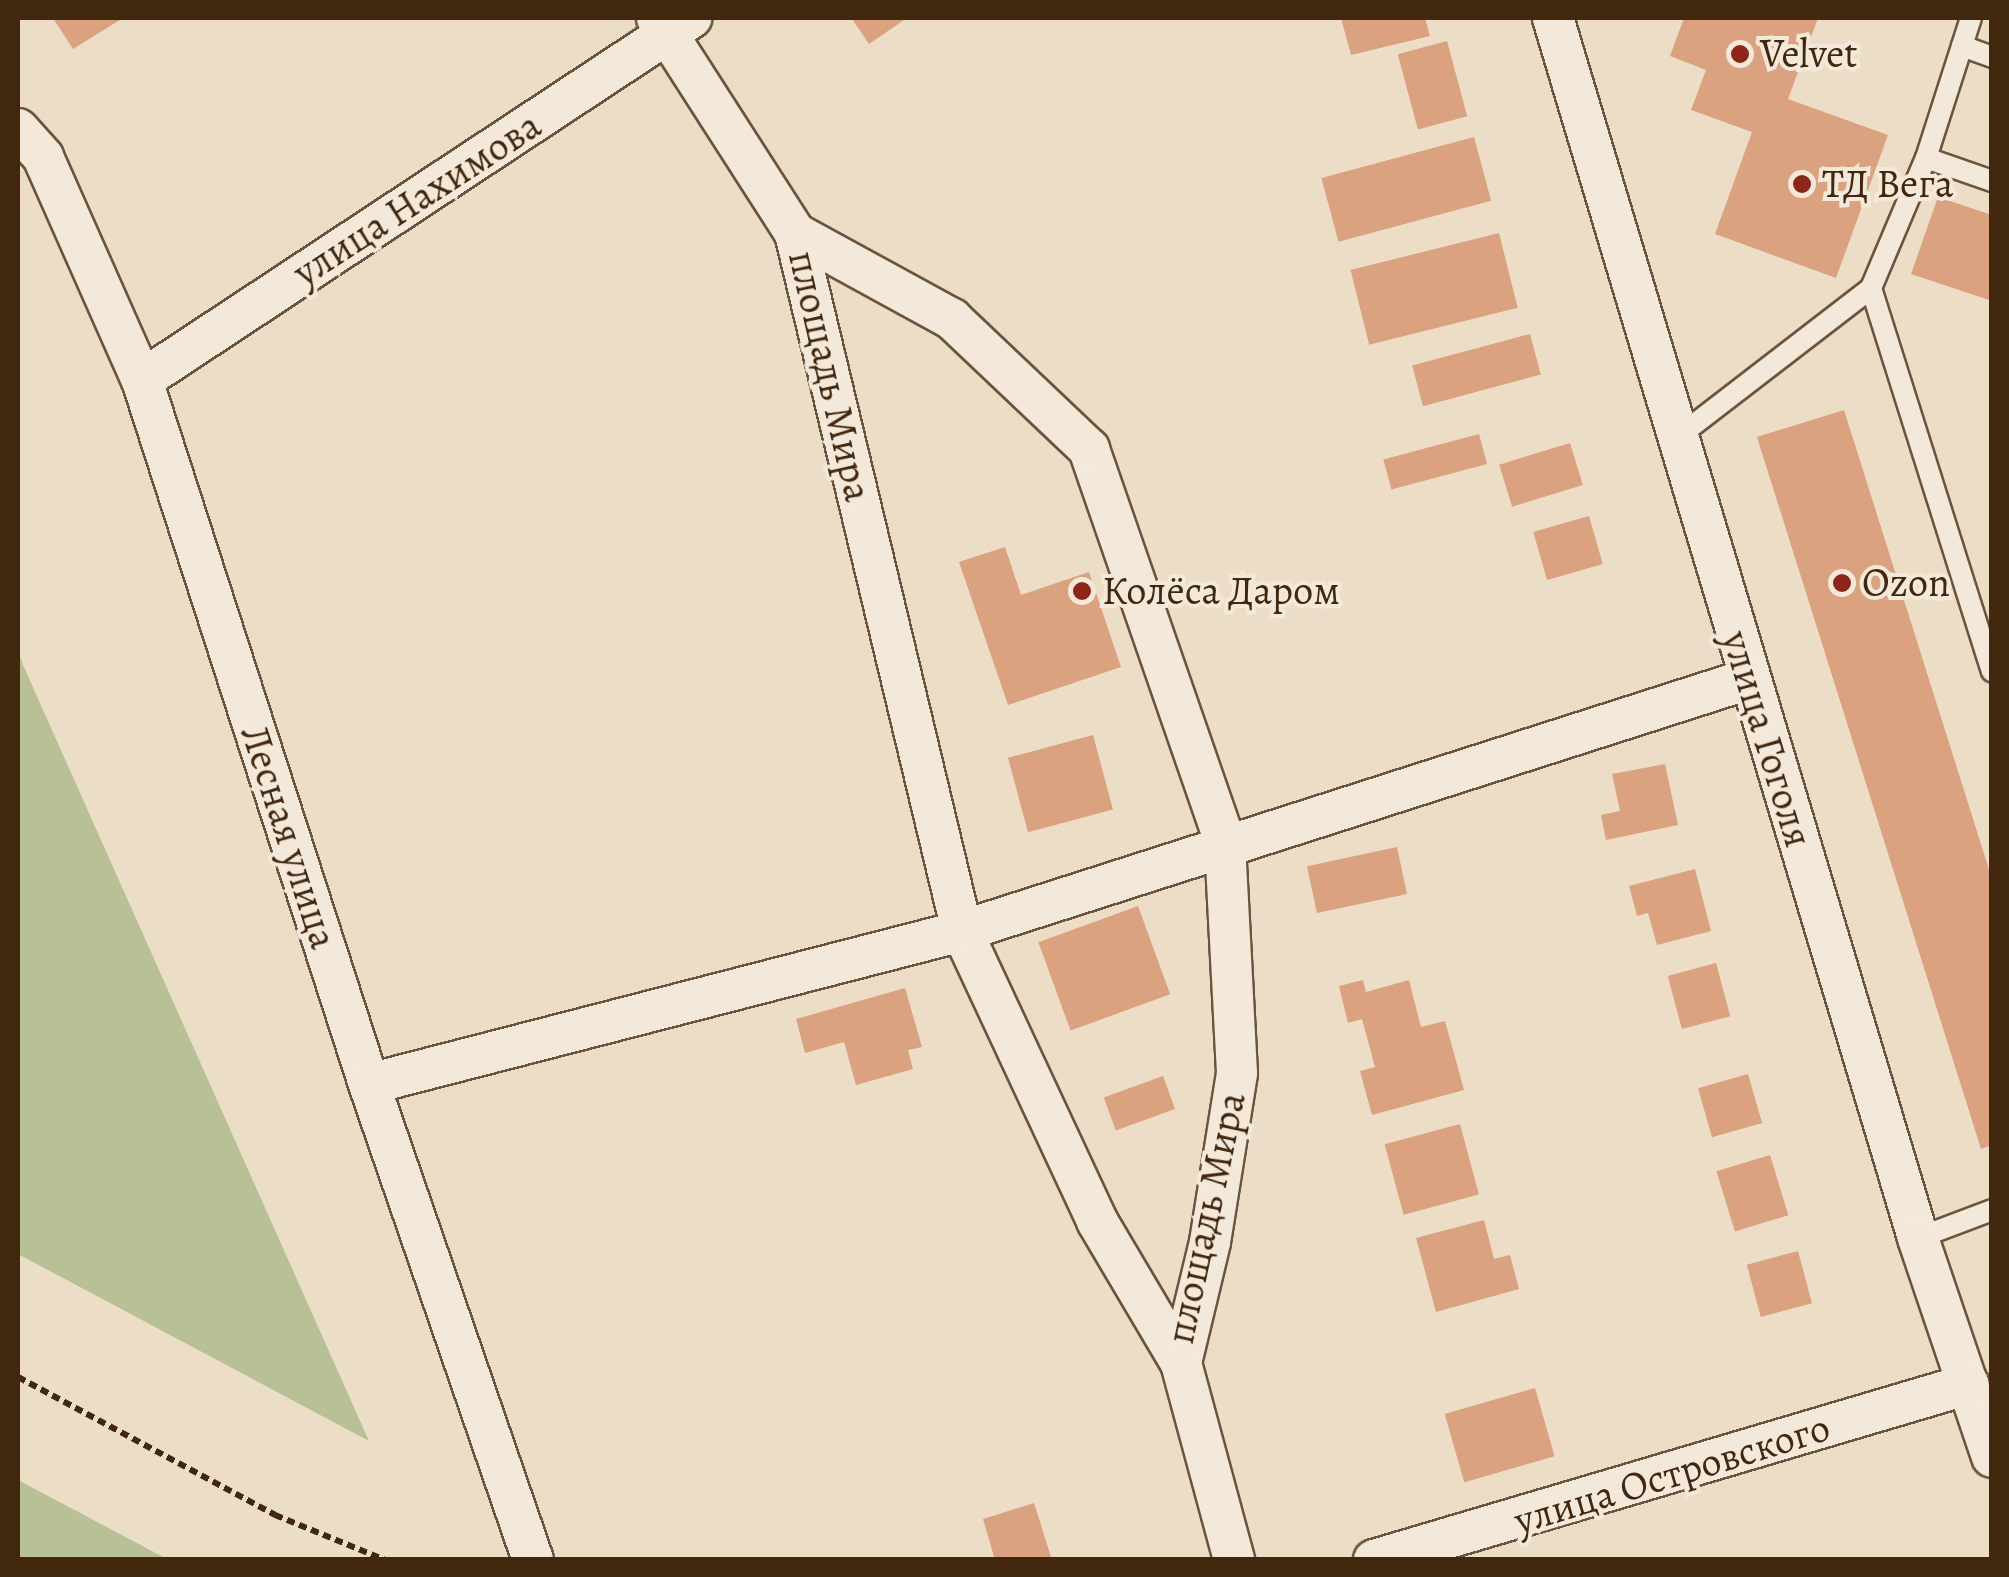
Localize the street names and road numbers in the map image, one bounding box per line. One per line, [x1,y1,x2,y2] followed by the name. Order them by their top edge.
[284,101,550,297] street label: улица Нахимова
[778,246,882,506] street label: площадь Мира
[1711,625,1823,853] street label: улица Гоголя
[230,719,348,955] street label: Лесная улица
[1156,1088,1256,1348] street label: площадь Мира
[1508,1403,1836,1545] street label: улица Островского

